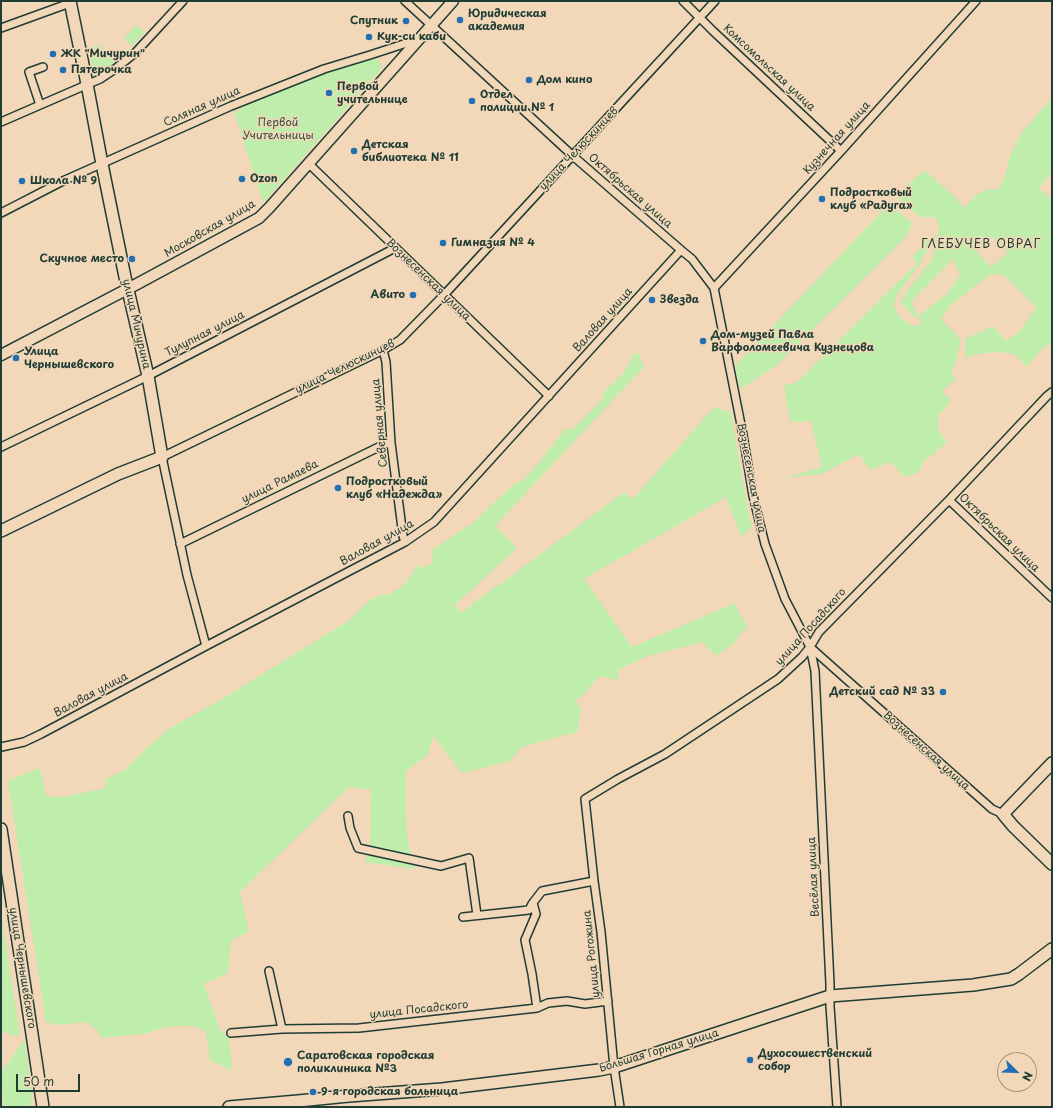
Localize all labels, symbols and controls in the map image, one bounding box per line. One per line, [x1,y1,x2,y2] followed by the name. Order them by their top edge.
[468,7,547,33] place label: Юридическая академия
[350,14,398,28] place label: Спутник
[455,15,465,25] marker: Юридическая академия
[401,16,411,26] marker: Спутник
[720,22,818,114] street label: Комсомольская улица
[377,30,446,44] place label: Кук-си каби
[364,32,374,42] marker: Кук-си каби
[61,47,145,61] place label: ЖК "Мичурин"
[48,49,58,59] marker: ЖК "Мичурин"
[71,63,132,77] place label: Пятерочка
[58,65,68,75] marker: Пятерочка
[537,73,592,87] place label: Дом кино
[524,75,534,85] marker: Дом кино
[337,80,408,106] place label: Первой учительнице
[162,84,242,130] street label: Соляная улица
[324,88,334,98] marker: Первой учительнице
[480,88,554,114] place label: Отдел полиции № 1
[467,96,477,106] marker: Отдел полиции № 1
[801,99,873,177] street label: Кузнечная улица
[537,105,621,193] street label: улица Челюскинцев
[242,116,314,142] park label: Первой Учительницы
[362,138,459,164] place label: Детская библиотека № 11
[349,146,359,156] marker: Детская библиотека № 11
[585,151,675,231] street label: Октябрьская улица
[250,172,278,186] place label: Ozon
[30,174,97,188] place label: Школа № 9
[237,174,247,184] marker: Ozon
[17,176,27,186] marker: Школа № 9
[830,186,913,212] place label: Подростковый клуб «Радуга»
[817,194,827,204] marker: Подростковый клуб «Радуга»
[162,198,258,260] street label: Московская улица
[383,236,473,324] street label: Вознесенская улица
[451,236,535,250] place label: Гимназия № 4
[438,238,448,248] marker: Гимназия № 4
[921,238,1041,252] district label: ГЛЕБУЧЕВ ОВРАГ
[40,252,124,266] place label: Скучное место
[127,254,137,264] marker: Скучное место
[119,278,153,370] street label: улица Мичурина
[571,285,635,355] street label: Валовая улица
[371,288,405,302] place label: Авито
[408,290,418,300] marker: Авито
[660,293,699,307] place label: Звезда
[647,295,657,305] marker: Звезда
[163,308,247,360] street label: Тулупная улица
[711,328,874,354] place label: Дом-музей Павла Варфоломеевича Кузнецова
[698,336,708,346] marker: Дом-музей Павла Варфоломеевича Кузнецова
[293,337,397,397] street label: улица Челюскинцев
[24,345,114,371] place label: Улица Чернышевского
[11,353,21,363] marker: Улица Чернышевского
[370,378,390,468] street label: Северная улица
[734,422,768,534] street label: Вознесенская улица
[239,458,321,506] street label: улица Рамаева
[346,475,442,501] place label: Подростковый клуб «Надежда»
[333,483,343,493] marker: Подростковый клуб «Надежда»
[956,491,1042,575] street label: Октябрьская улица
[338,517,416,569] street label: Валовая улица
[773,586,849,668] street label: улица Посадского
[52,670,130,720] street label: Валовая улица
[830,685,935,699] place label: Детский сад № 33
[938,687,948,697] marker: Детский сад № 33
[880,709,972,793] street label: Вознесенская улица
[805,837,823,917] street label: Весёлая улица
[6,906,38,1030] street label: улица Чернышевского
[581,909,603,999] street label: улица Рогожина
[369,998,469,1022] street label: улица Посадского
[598,1027,720,1075] street label: Большая Горная улица
[758,1047,872,1073] place label: Духосошественский собор
[297,1049,434,1075] place label: Саратовская городская поликлиника №3
[997,1052,1037,1092] north arrow
[745,1055,755,1065] marker: Духосошественский собор
[282,1056,294,1068] marker: Саратовская городская поликлиника №3
[18,1066,82,1092] scale bar
[1018,1069,1037,1084] text: N
[23,1072,54,1090] text: 50 m
[321,1085,458,1099] place label: 9-я городская больница
[308,1087,318,1097] marker: 9-я городская больница

